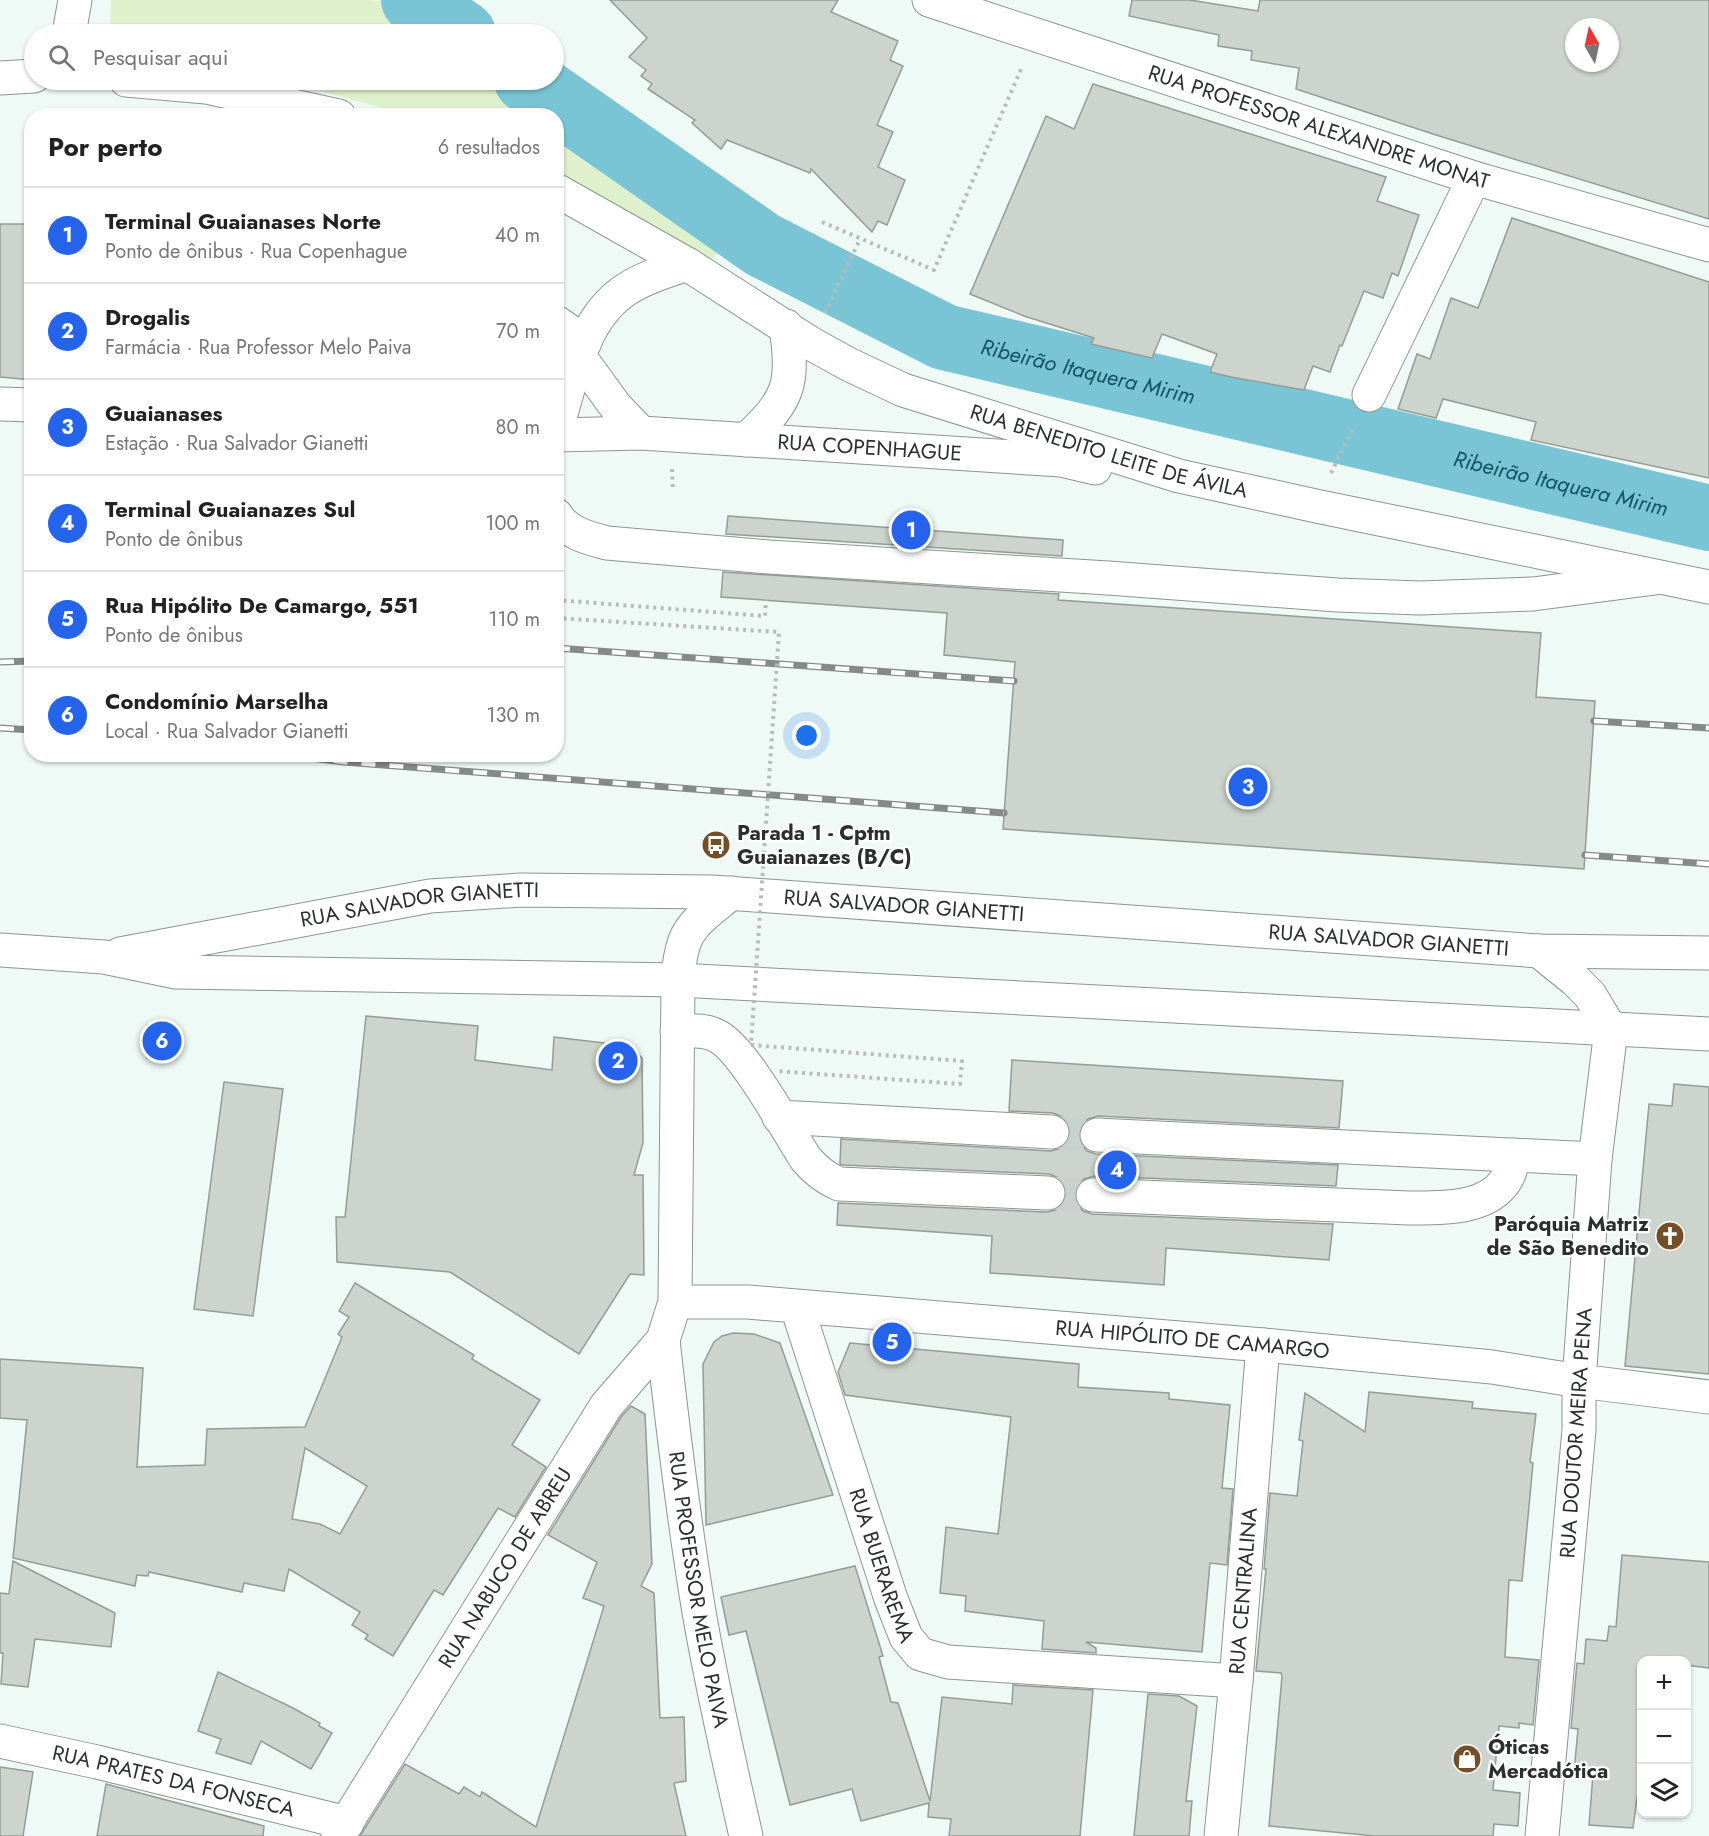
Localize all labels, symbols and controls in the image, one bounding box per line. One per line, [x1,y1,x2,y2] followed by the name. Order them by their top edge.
[1565,18,1619,72] north arrow
[24,24,564,90] search box
[45,41,78,74] icon: search
[93,41,228,73] text: Pesquisar aqui
[1144,58,1493,197] street label: RUA PROFESSOR ALEXANDRE MONAT
[48,128,162,166] text: Por perto
[438,133,540,162] text: 6 resultados
[105,205,381,237] text: Terminal Guaianases Norte
[62,221,73,250] text: 1
[495,221,540,250] text: 40 m
[105,237,407,266] text: Ponto de ônibus · Rua Copenhague
[105,301,190,333] text: Drogalis
[61,317,74,346] text: 2
[496,317,540,346] text: 70 m
[978,330,1199,412] water label: Ribeirão Itaquera Mirim
[105,333,411,362] text: Farmácia · Rua Professor Melo Paiva
[105,397,223,429] text: Guaianases
[966,397,1251,506] street label: RUA BENEDITO LEITE DE ÁVILA
[61,413,74,442] text: 3
[495,413,540,442] text: 80 m
[776,427,963,469] street label: RUA COPENHAGUE
[105,429,369,458] text: Estação · Rua Salvador Gianetti
[1450,442,1671,524] water label: Ribeirão Itaquera Mirim
[105,493,356,525] text: Terminal Guaianazes Sul
[892,508,930,552] pin: 1
[61,509,74,538] text: 4
[485,509,540,538] text: 100 m
[105,525,243,554] text: Ponto de ônibus
[105,589,419,621] text: Rua Hipólito De Camargo, 551
[61,605,74,634] text: 5
[488,605,540,634] text: 110 m
[105,621,243,650] text: Ponto de ônibus
[105,685,328,717] text: Condomínio Marselha
[61,701,74,730] text: 6
[486,701,540,730] text: 130 m
[105,717,349,746] text: Local · Rua Salvador Gianetti
[792,721,821,750] your location
[1228,764,1268,810] pin: 3
[737,818,912,872] place label: Parada 1 - Cptm Guaianazes (B/C)
[700,829,732,861] bus stop icon: Parada 1 - Cptm Guaianazes (B/C)
[298,875,539,935] street label: RUA SALVADOR GIANETTI
[783,882,1025,929] street label: RUA SALVADOR GIANETTI
[1267,917,1510,964] street label: RUA SALVADOR GIANETTI
[142,1018,182,1064] pin: 6
[598,1038,638,1084] pin: 2
[1098,1148,1136,1192] pin: 4
[1487,1209,1649,1263] place label: Paróquia Matriz de São Benedito
[1654,1220,1686,1252] church icon: Paróquia Matriz de São Benedito
[1552,1306,1600,1559] street label: RUA DOUTOR MEIRA PENA
[1054,1313,1331,1366] street label: RUA HIPÓLITO DE CAMARGO
[872,1320,912,1364] pin: 5
[661,1449,736,1731] street label: RUA PROFESSOR MELO PAIVA
[431,1462,579,1674] street label: RUA NABUCO DE ABREU
[841,1484,922,1647] street label: RUA BUERAREMA
[1222,1506,1265,1676] street label: RUA CENTRALINA
[1637,1656,1691,1818] map controls
[1637,1656,1691,1710] button: +
[1637,1710,1691,1764] button: −
[1488,1732,1608,1786] place label: Óticas Mercadótica
[50,1738,298,1825] street label: RUA PRATES DA FONSECA
[1451,1743,1483,1775] shop icon: Óticas Mercadótica
[1637,1764,1691,1818] button: layers

